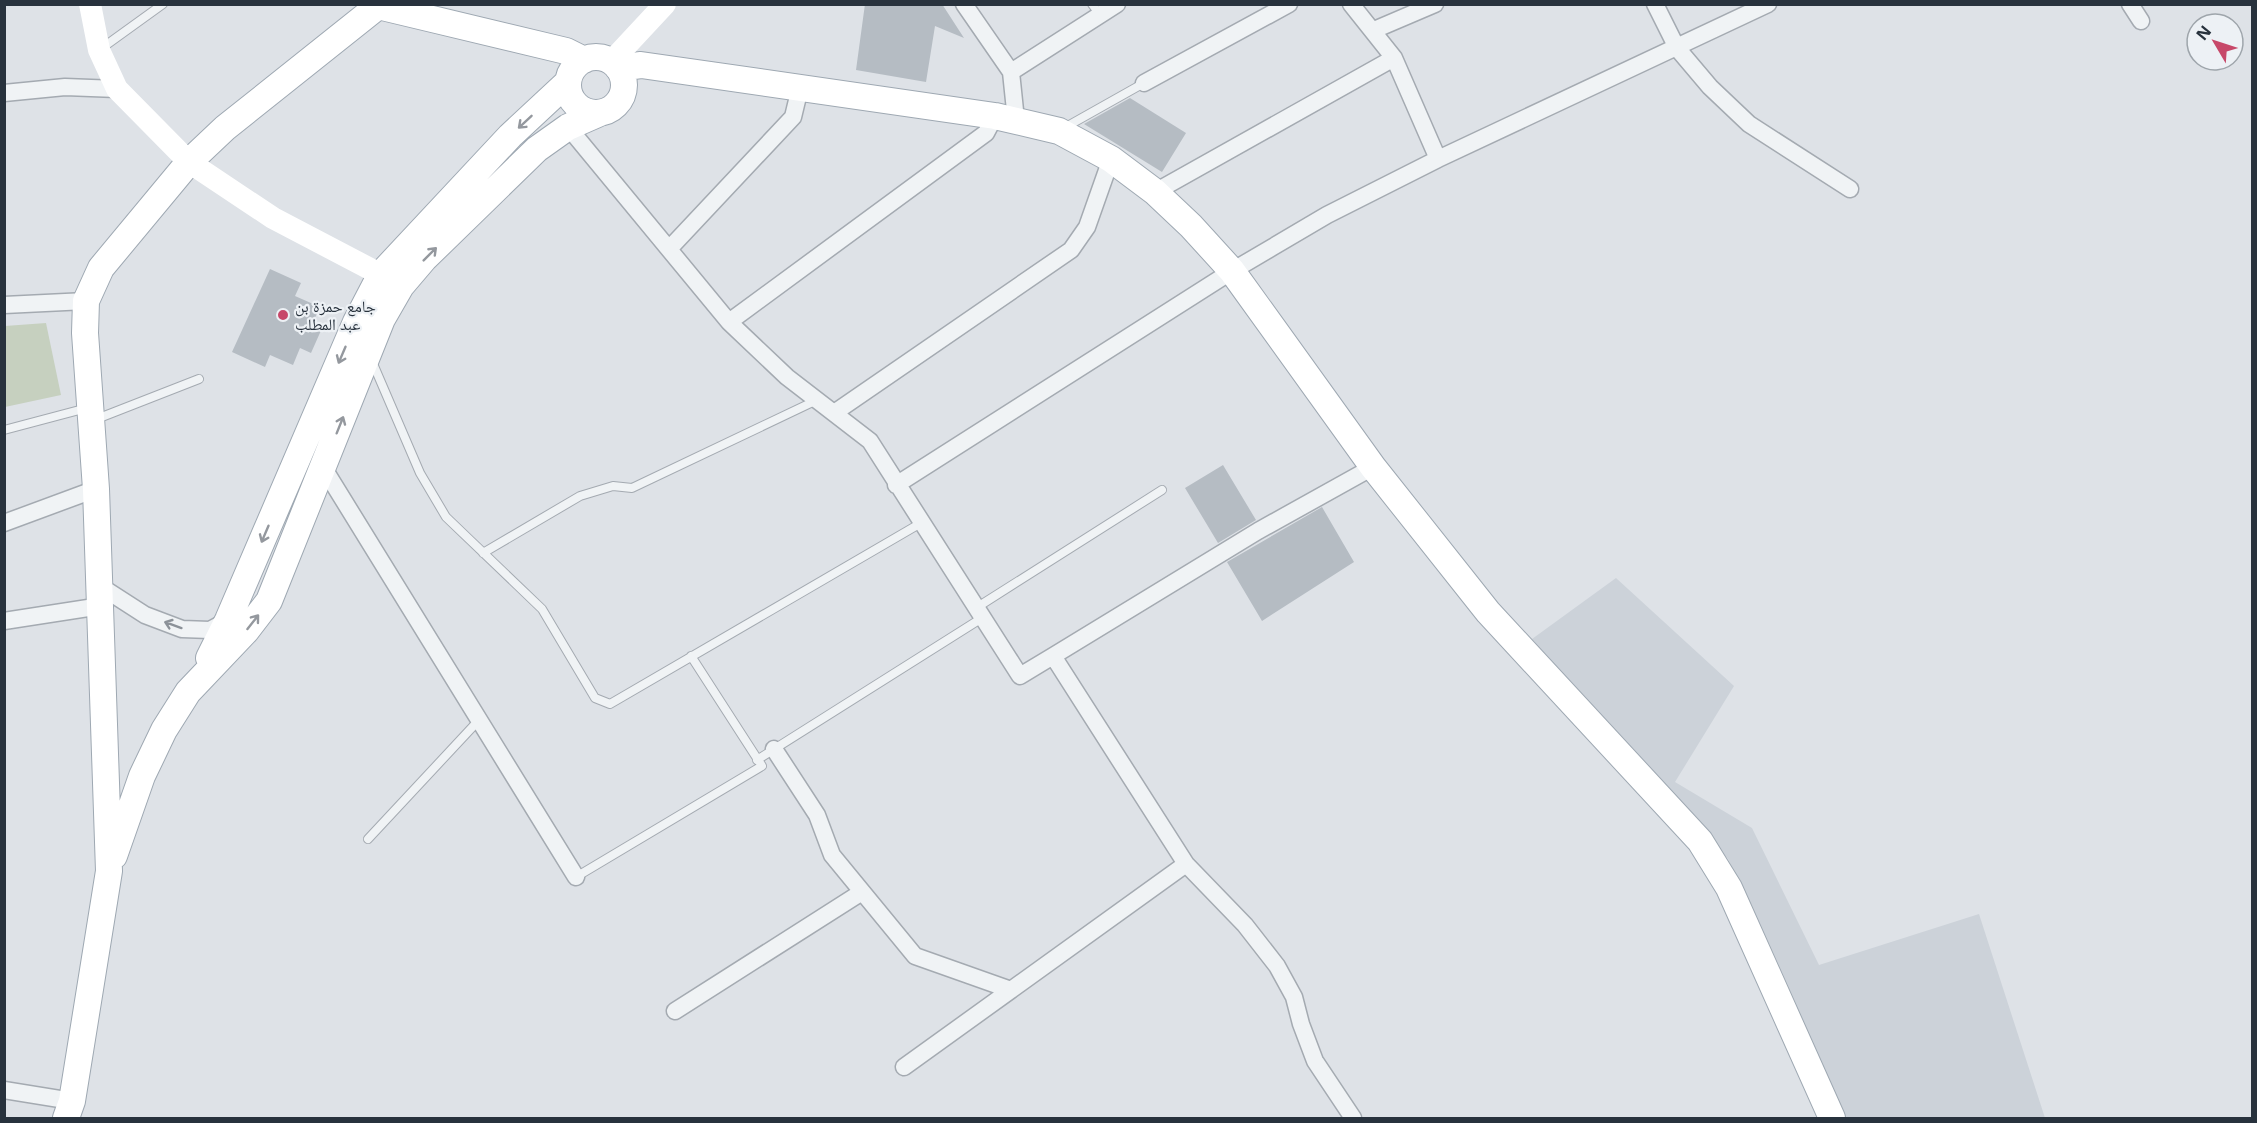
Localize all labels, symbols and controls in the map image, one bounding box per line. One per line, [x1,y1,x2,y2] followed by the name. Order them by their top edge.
[2185,12,2245,72] north arrow
[2191,21,2216,45] text: N
[518,115,533,129] one-way arrow
[422,247,437,262] one-way arrow
[295,295,376,335] place label: جامع حمزة بن عبد المطلب
[276,308,290,322] marker: جامع حمزة بن عبد المطلب
[336,346,347,364] one-way arrow
[335,416,346,435] one-way arrow
[259,525,270,543] one-way arrow
[247,614,260,630] one-way arrow
[164,619,183,630] one-way arrow

